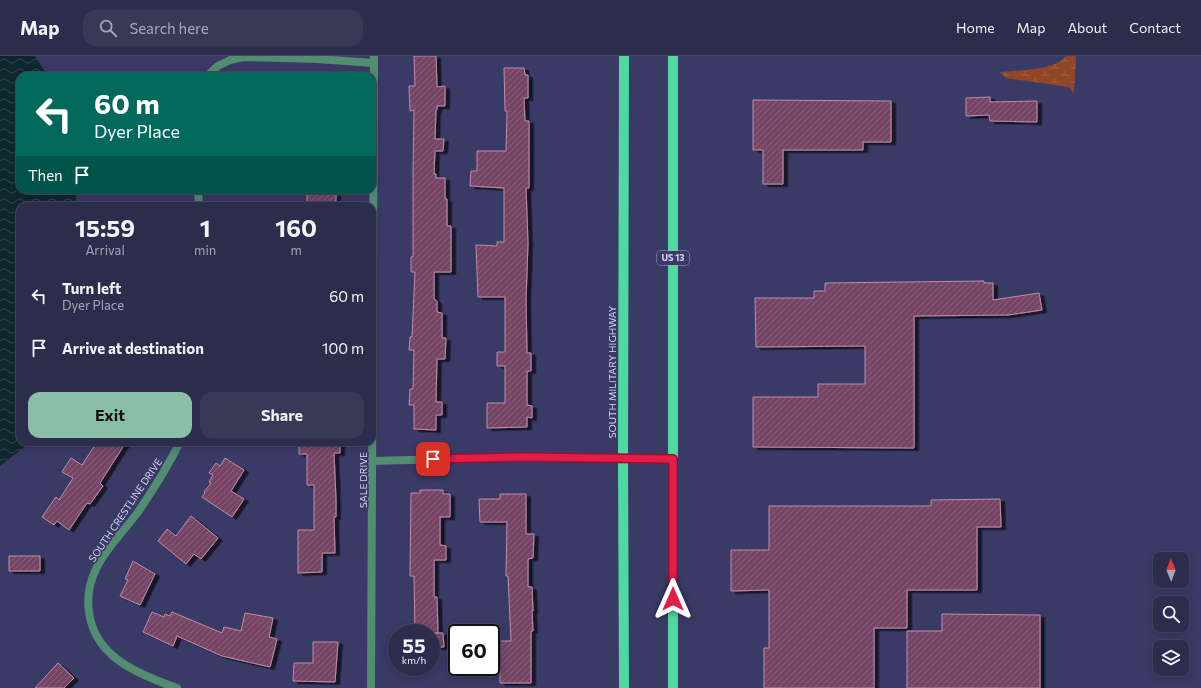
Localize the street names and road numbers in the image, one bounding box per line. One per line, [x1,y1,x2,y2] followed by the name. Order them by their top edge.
[657,251,689,265] road number: US 13
[606,305,618,438] street label: SOUTH MILITARY HIGHWAY
[357,452,369,508] street label: SALE DRIVE
[86,456,164,564] street label: SOUTH CRESTLINE DRIVE

